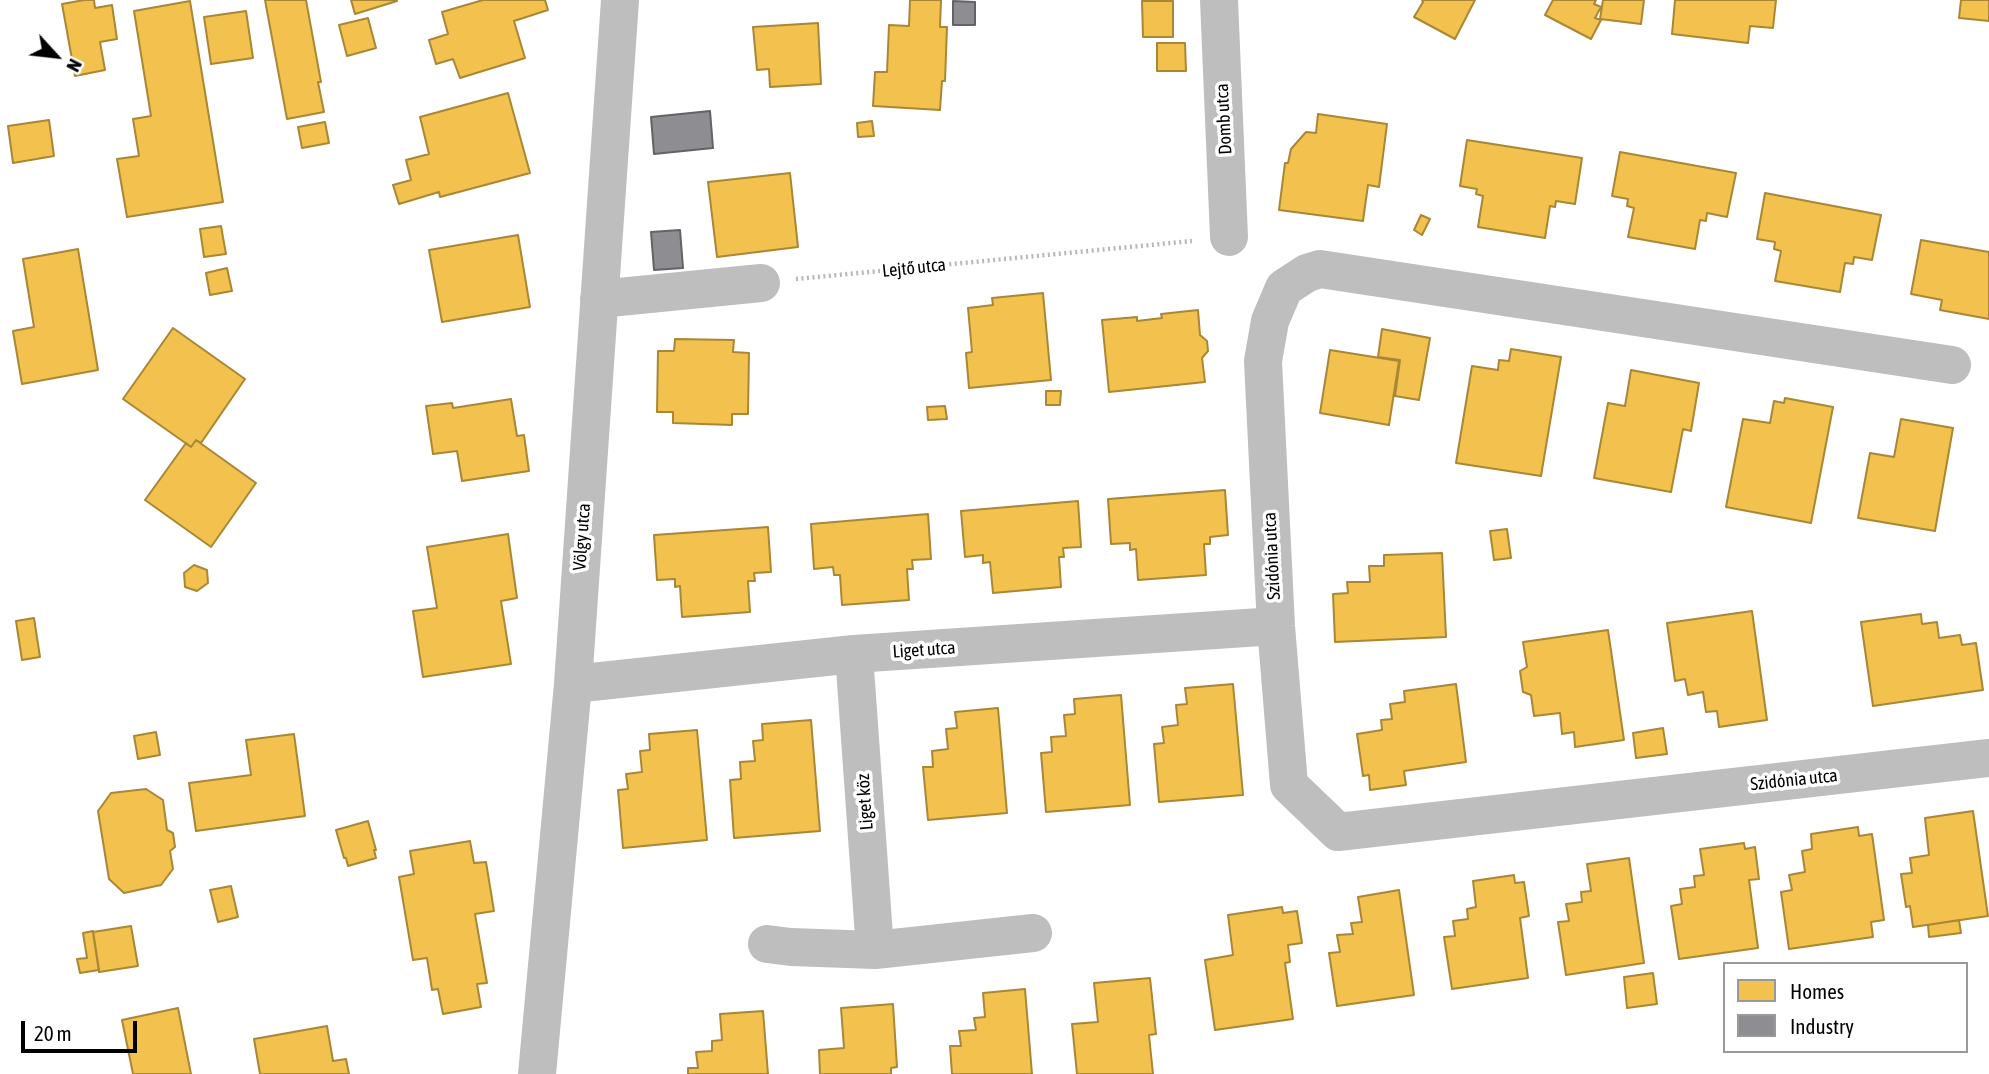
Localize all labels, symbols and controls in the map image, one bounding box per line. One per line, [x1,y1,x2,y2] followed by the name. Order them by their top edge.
[21,21,91,91] north arrow
[62,56,87,76] text: N
[1211,83,1237,155] street label: Domb utca
[881,254,947,282] street label: Lejtő utca
[569,503,595,571] street label: Völgy utca
[1259,512,1285,600] street label: Szidónia utca
[892,637,956,663] street label: Liget utca
[1749,765,1839,795] street label: Szidónia utca
[852,773,878,831] street label: Liget köz
[1723,962,1968,1053] legend
[1790,979,1844,1003] text: Homes
[24,1007,140,1052] scale bar
[1790,1014,1854,1038] text: Industry
[34,1021,72,1045] text: 20 m

